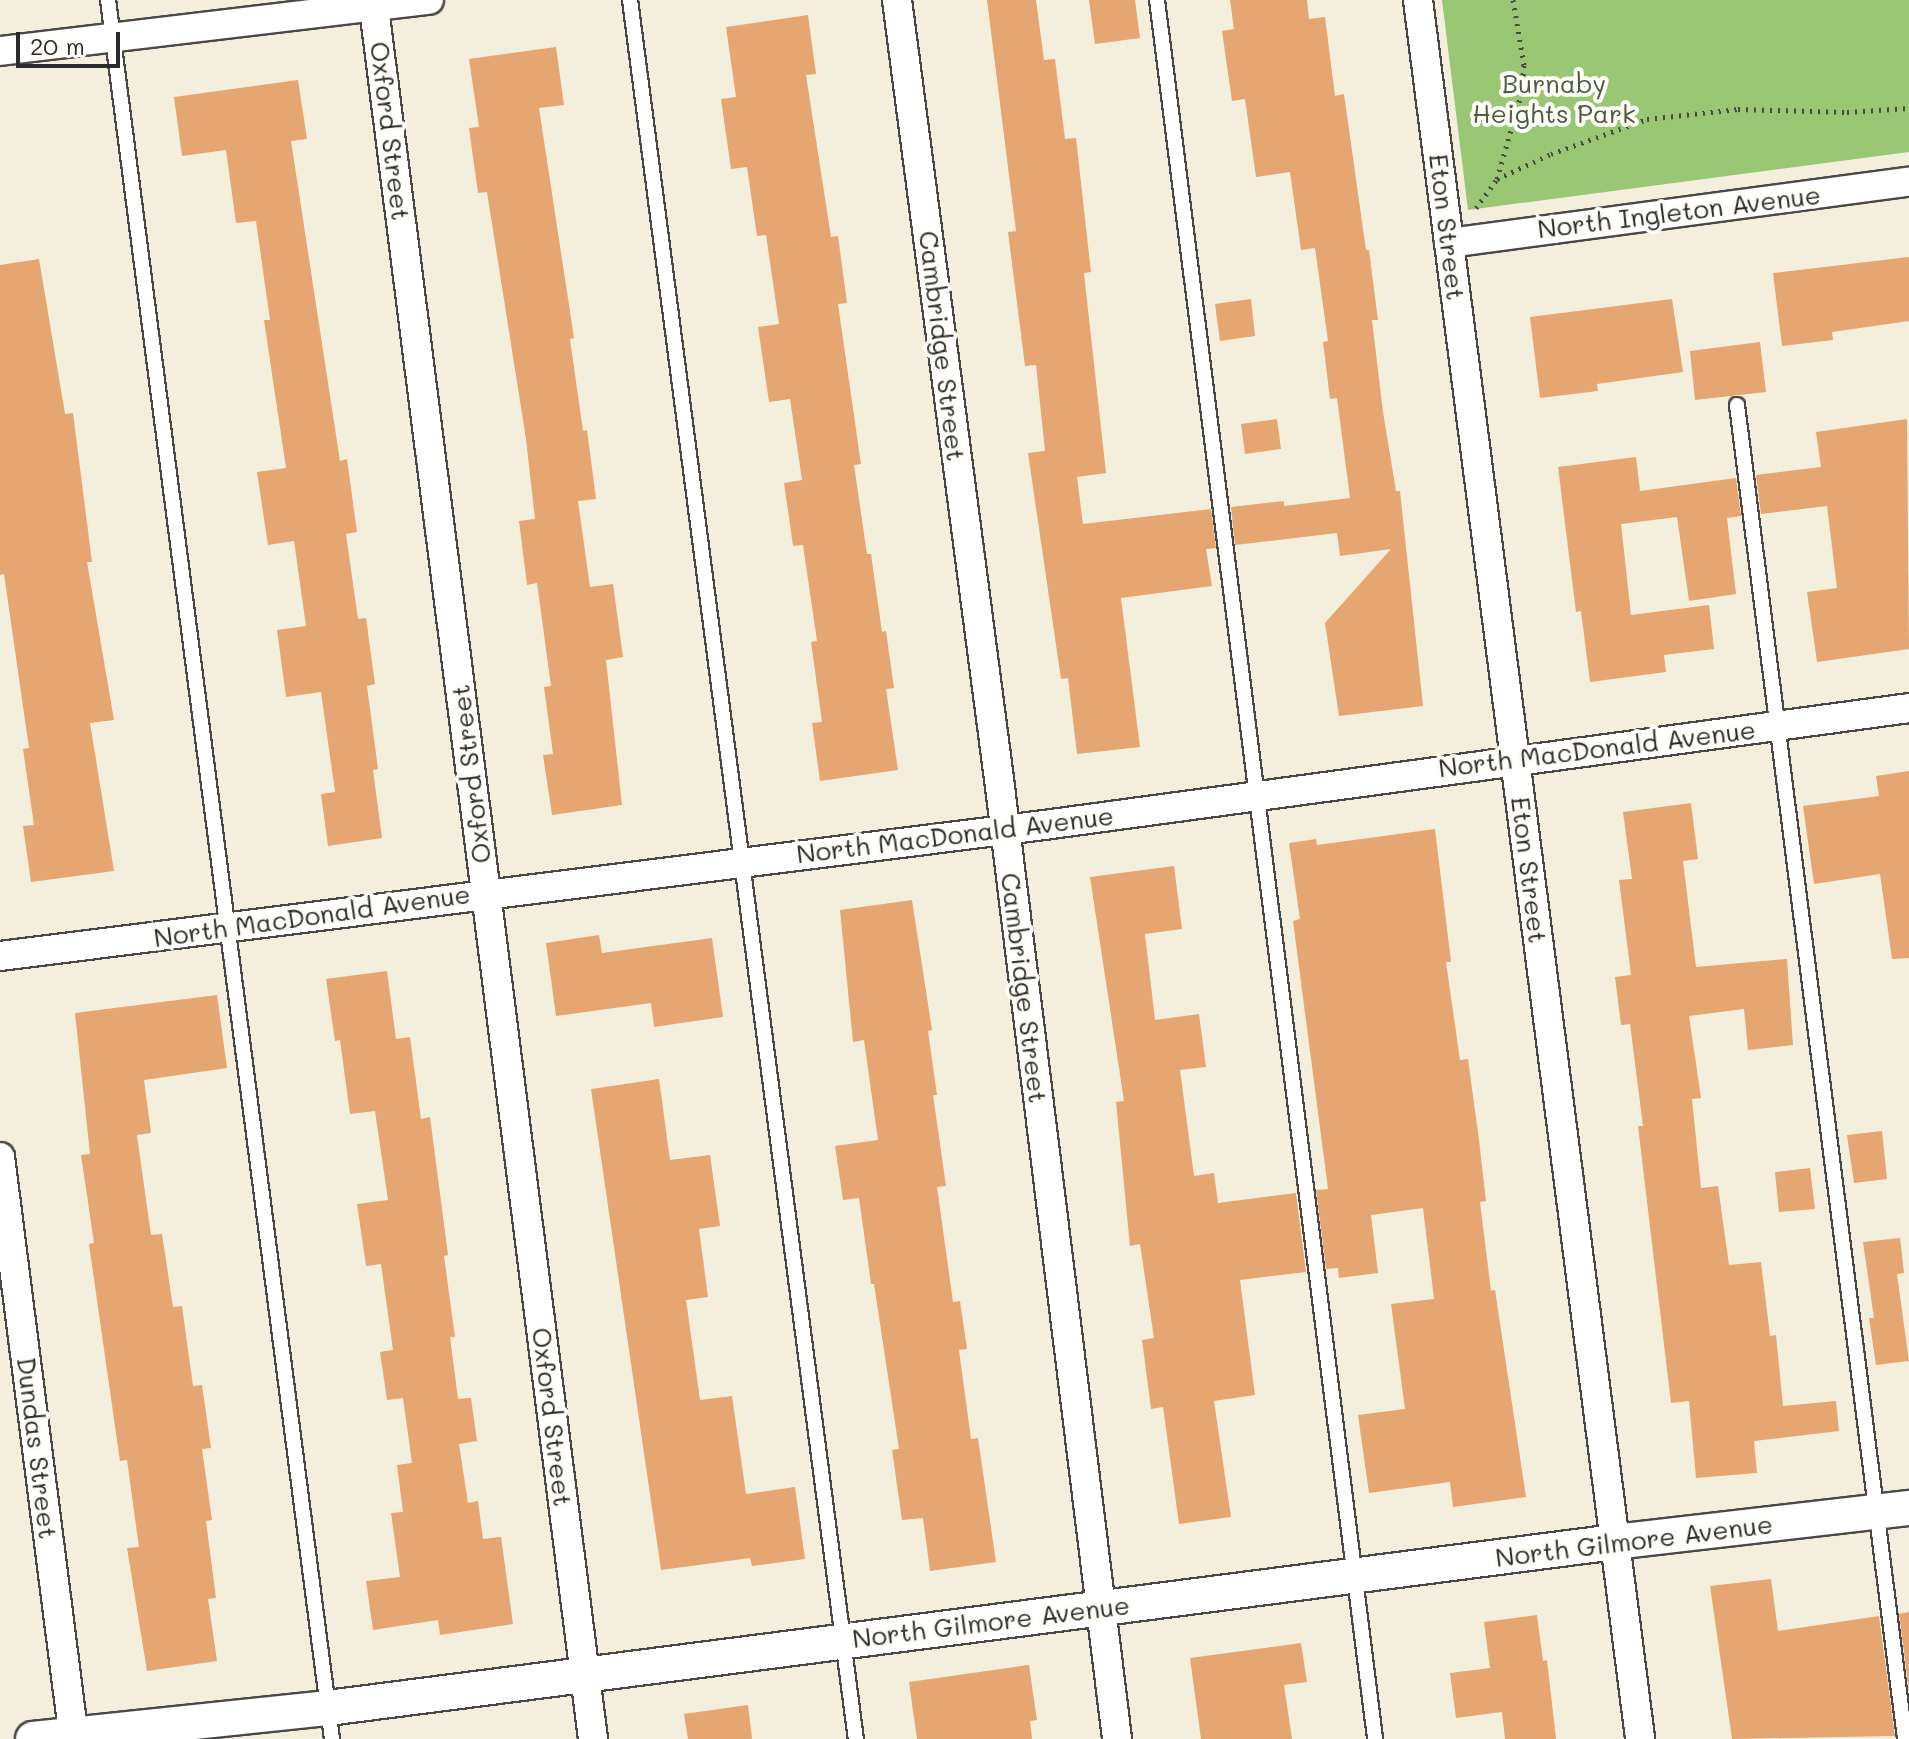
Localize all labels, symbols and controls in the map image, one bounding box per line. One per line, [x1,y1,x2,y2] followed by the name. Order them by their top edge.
[20,16,124,66] scale bar
[30,30,85,61] text: 20 m
[364,40,416,222] street label: Oxford Street
[1472,68,1636,130] park label: Burnaby Heights Park
[1423,152,1471,302] street label: Eton Street
[1536,179,1822,245] street label: North Ingleton Avenue
[912,229,972,463] street label: Cambridge Street
[445,683,497,865] street label: Oxford Street
[1437,714,1757,784] street label: North MacDonald Avenue
[1505,795,1553,945] street label: Eton Street
[795,800,1115,870] street label: North MacDonald Avenue
[994,871,1054,1105] street label: Cambridge Street
[152,878,472,954] street label: North MacDonald Avenue
[526,1326,578,1508] street label: Oxford Street
[10,1355,64,1541] street label: Dundas Street
[1493,1508,1775,1574] street label: North Gilmore Avenue
[850,1589,1132,1655] street label: North Gilmore Avenue

